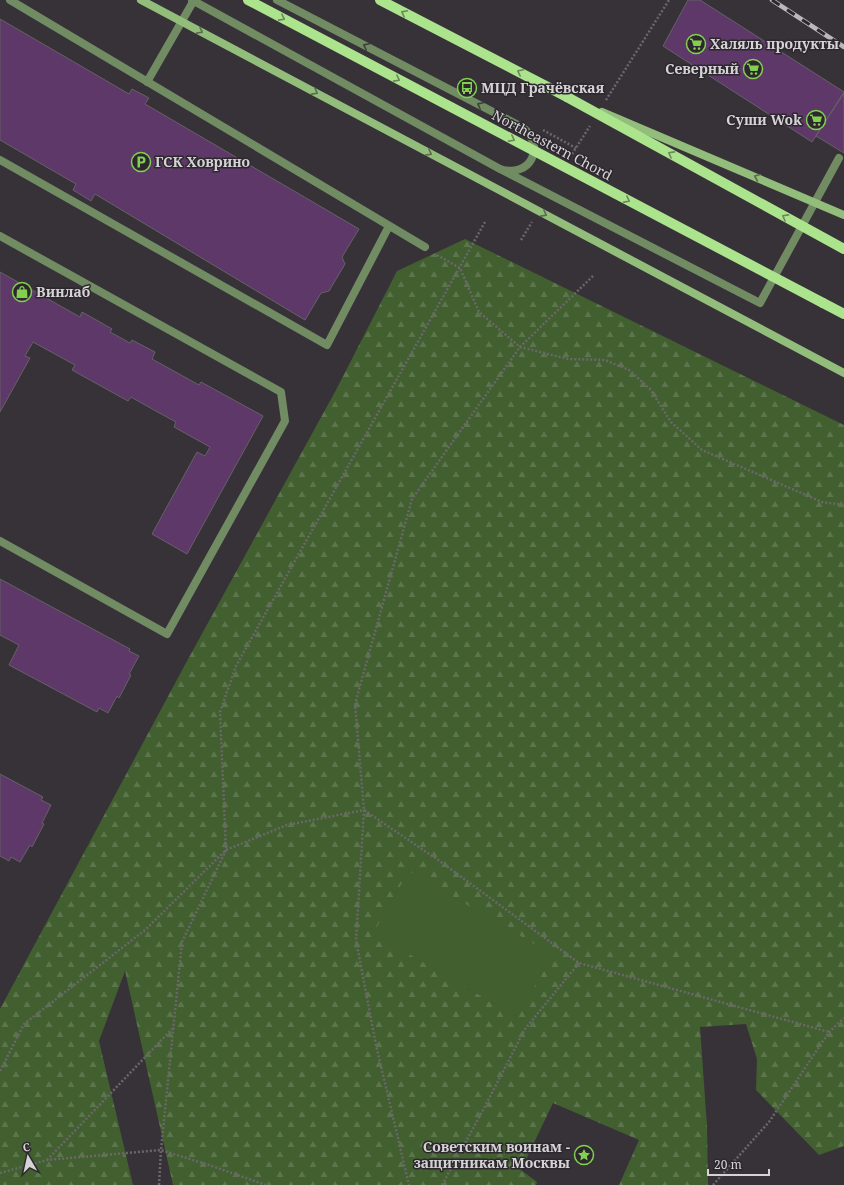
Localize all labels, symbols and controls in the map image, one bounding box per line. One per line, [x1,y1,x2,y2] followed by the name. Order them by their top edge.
[401,10,409,18] one-way arrow
[278,13,285,21] one-way arrow
[196,27,203,34] one-way arrow
[685,33,707,55] supermarket icon: Халяль продукты
[710,34,840,53] place label: Халяль продукты
[363,43,370,51] one-way arrow
[742,58,764,80] supermarket icon: Северный
[665,59,739,78] place label: Северный
[517,70,524,77] one-way arrow
[393,74,400,82] one-way arrow
[456,77,478,99] bus stop icon: МЦД Грачёвская
[481,78,605,97] place label: МЦД Грачёвская
[310,88,318,95] one-way arrow
[477,102,484,110] one-way arrow
[489,105,616,184] street label: Northeastern Chord
[805,109,827,131] supermarket icon: Суши Wok
[726,110,802,129] place label: Суши Wok
[508,135,515,142] one-way arrow
[425,148,433,156] one-way arrow
[130,151,152,173] parking icon: ГСК Ховрино
[155,152,250,171] place label: ГСК Ховрино
[668,152,675,159] one-way arrow
[753,174,760,182] one-way arrow
[623,195,630,203] one-way arrow
[540,209,548,217] one-way arrow
[782,214,789,221] one-way arrow
[11,281,33,303] shop icon: Винлаб
[36,282,90,301] place label: Винлаб
[8,1137,48,1177] north arrow
[414,1137,571,1172] place label: Советским воинам - защитникам Москвы
[22,1139,31,1155] text: С
[573,1144,595,1166] place icon: Советским воинам - защитникам Москвы
[708,1151,769,1177] scale bar
[714,1156,742,1173] text: 20 m

